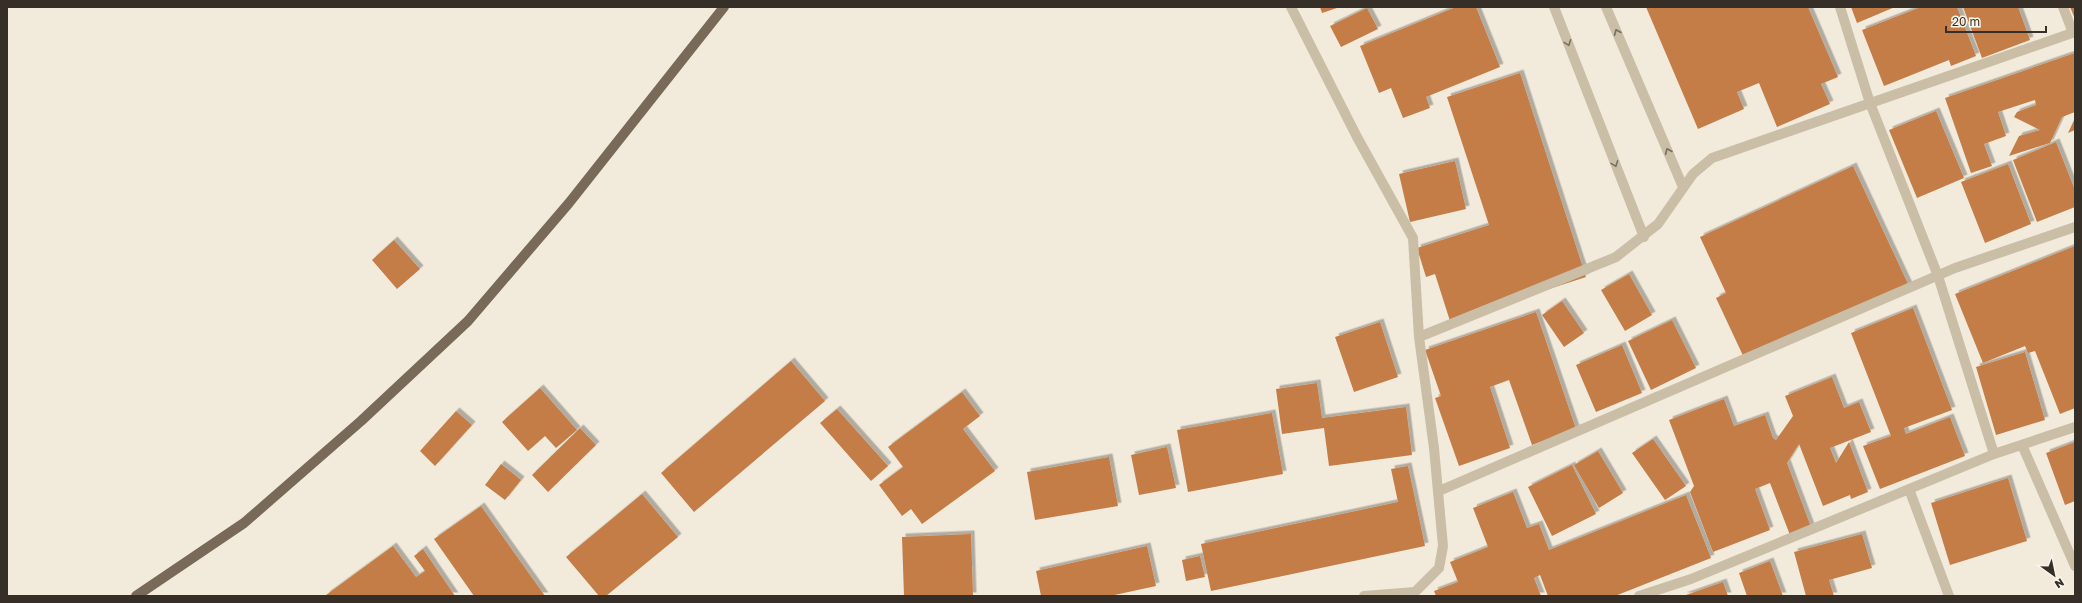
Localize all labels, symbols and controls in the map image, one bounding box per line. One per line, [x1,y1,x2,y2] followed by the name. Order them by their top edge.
[1946,8,2046,34] scale bar
[1952,14,1980,29] text: 20 m
[1614,28,1622,36] one-way arrow
[1563,40,1571,47] one-way arrow
[1665,148,1673,156] one-way arrow
[1611,161,1619,168] one-way arrow
[2034,555,2074,595] north arrow
[2053,576,2067,592] text: N

